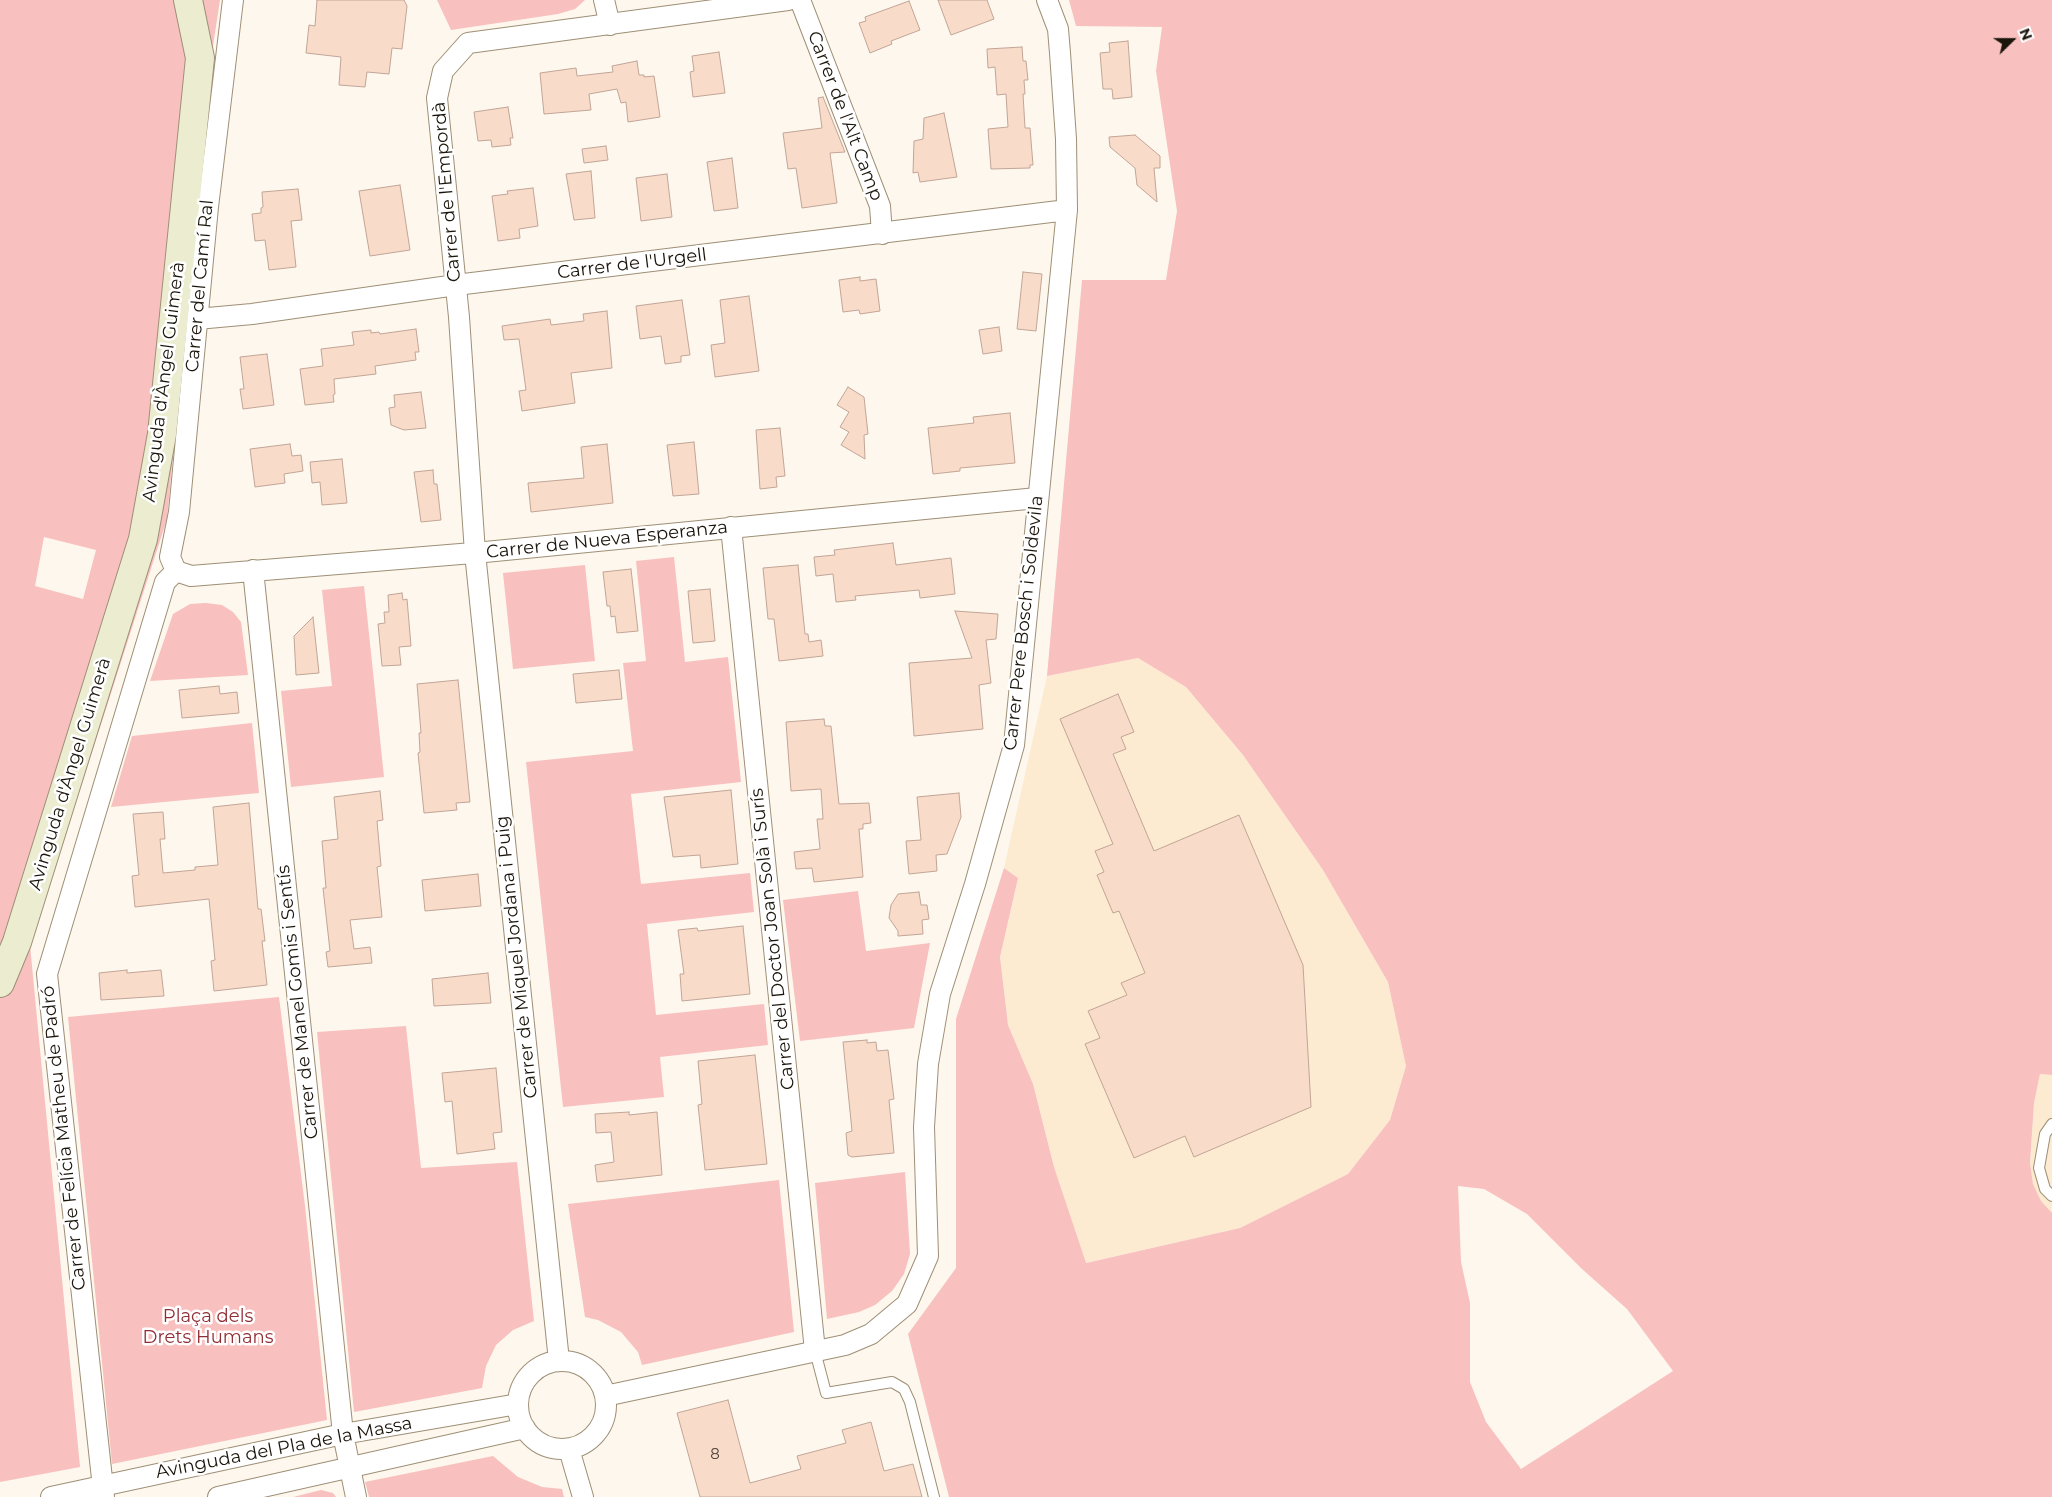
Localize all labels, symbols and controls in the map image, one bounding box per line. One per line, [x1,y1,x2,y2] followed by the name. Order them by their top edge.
[1987,15,2037,65] north arrow
[2015,26,2036,43] text: N
[803,28,887,204] street label: Carrer de l'Alt Camp
[428,101,466,283] street label: Carrer de l'Empordà
[182,199,218,373] street label: Carrer del Camí Ral
[556,244,708,284] street label: Carrer de l'Urgell
[139,261,189,503] street label: Avinguda d'Àngel Guimerà
[1000,494,1048,752] street label: Carrer Pere Bosch i Soldevila
[485,517,729,563] street label: Carrer de Nueva Esperanza
[24,655,116,893] street label: Avinguda d'Àngel Guimerà
[746,787,800,1091] street label: Carrer del Doctor Joan Solà i Surís
[491,815,543,1099] street label: Carrer de Miquel Jordana i Puig
[273,864,323,1140] street label: Carrer de Manel Gomis i Sentís
[37,985,91,1291] street label: Carrer de Felícia Matheu de Padró
[143,1306,273,1348] park label: Plaça dels Drets Humans
[154,1413,414,1483] street label: Avinguda del Pla de la Massa
[710,1446,720,1464] house number: 8

